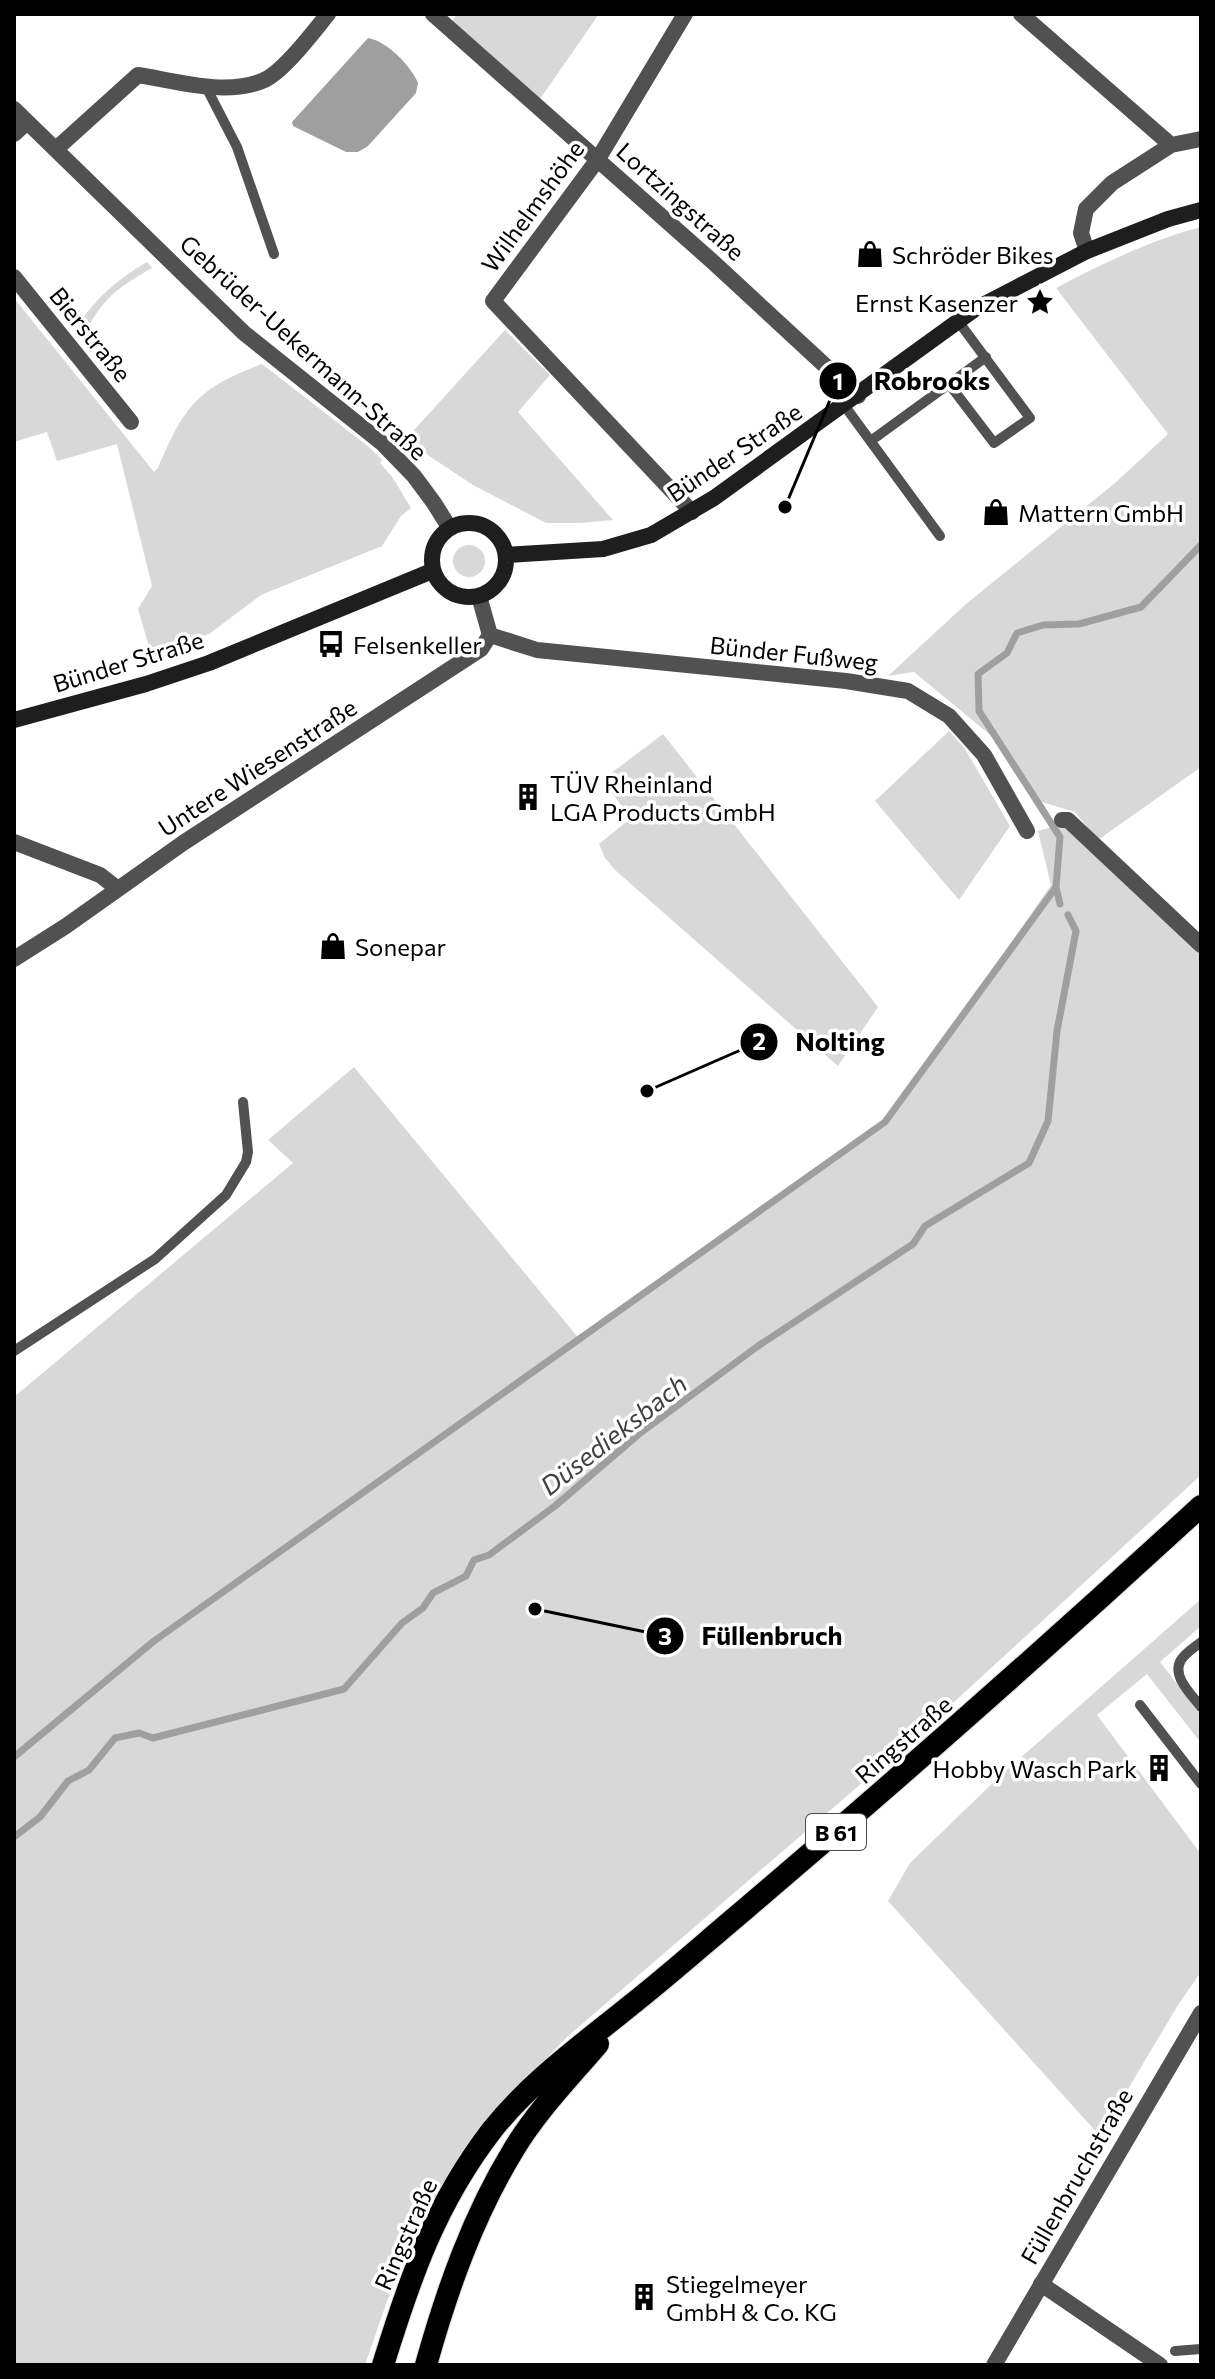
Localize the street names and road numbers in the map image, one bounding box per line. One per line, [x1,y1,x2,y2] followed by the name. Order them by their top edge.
[475,135,589,277] street label: Wilhelmshöhe
[611,136,751,266] street label: Lortzingstraße
[174,228,434,466] street label: Gebrüder-Uekermann-Straße
[44,281,138,387] street label: Bierstraße
[661,396,807,508] street label: Bünder Straße
[49,624,207,698] street label: Bünder Straße
[709,630,879,676] street label: Bünder Fußweg
[152,692,362,842] street label: Untere Wiesenstraße
[849,1689,957,1789] street label: Ringstraße
[806,1814,866,1850] road number: B 61
[1014,2083,1138,2269] street label: Füllenbruchstraße
[368,2174,442,2294] street label: Ringstraße

